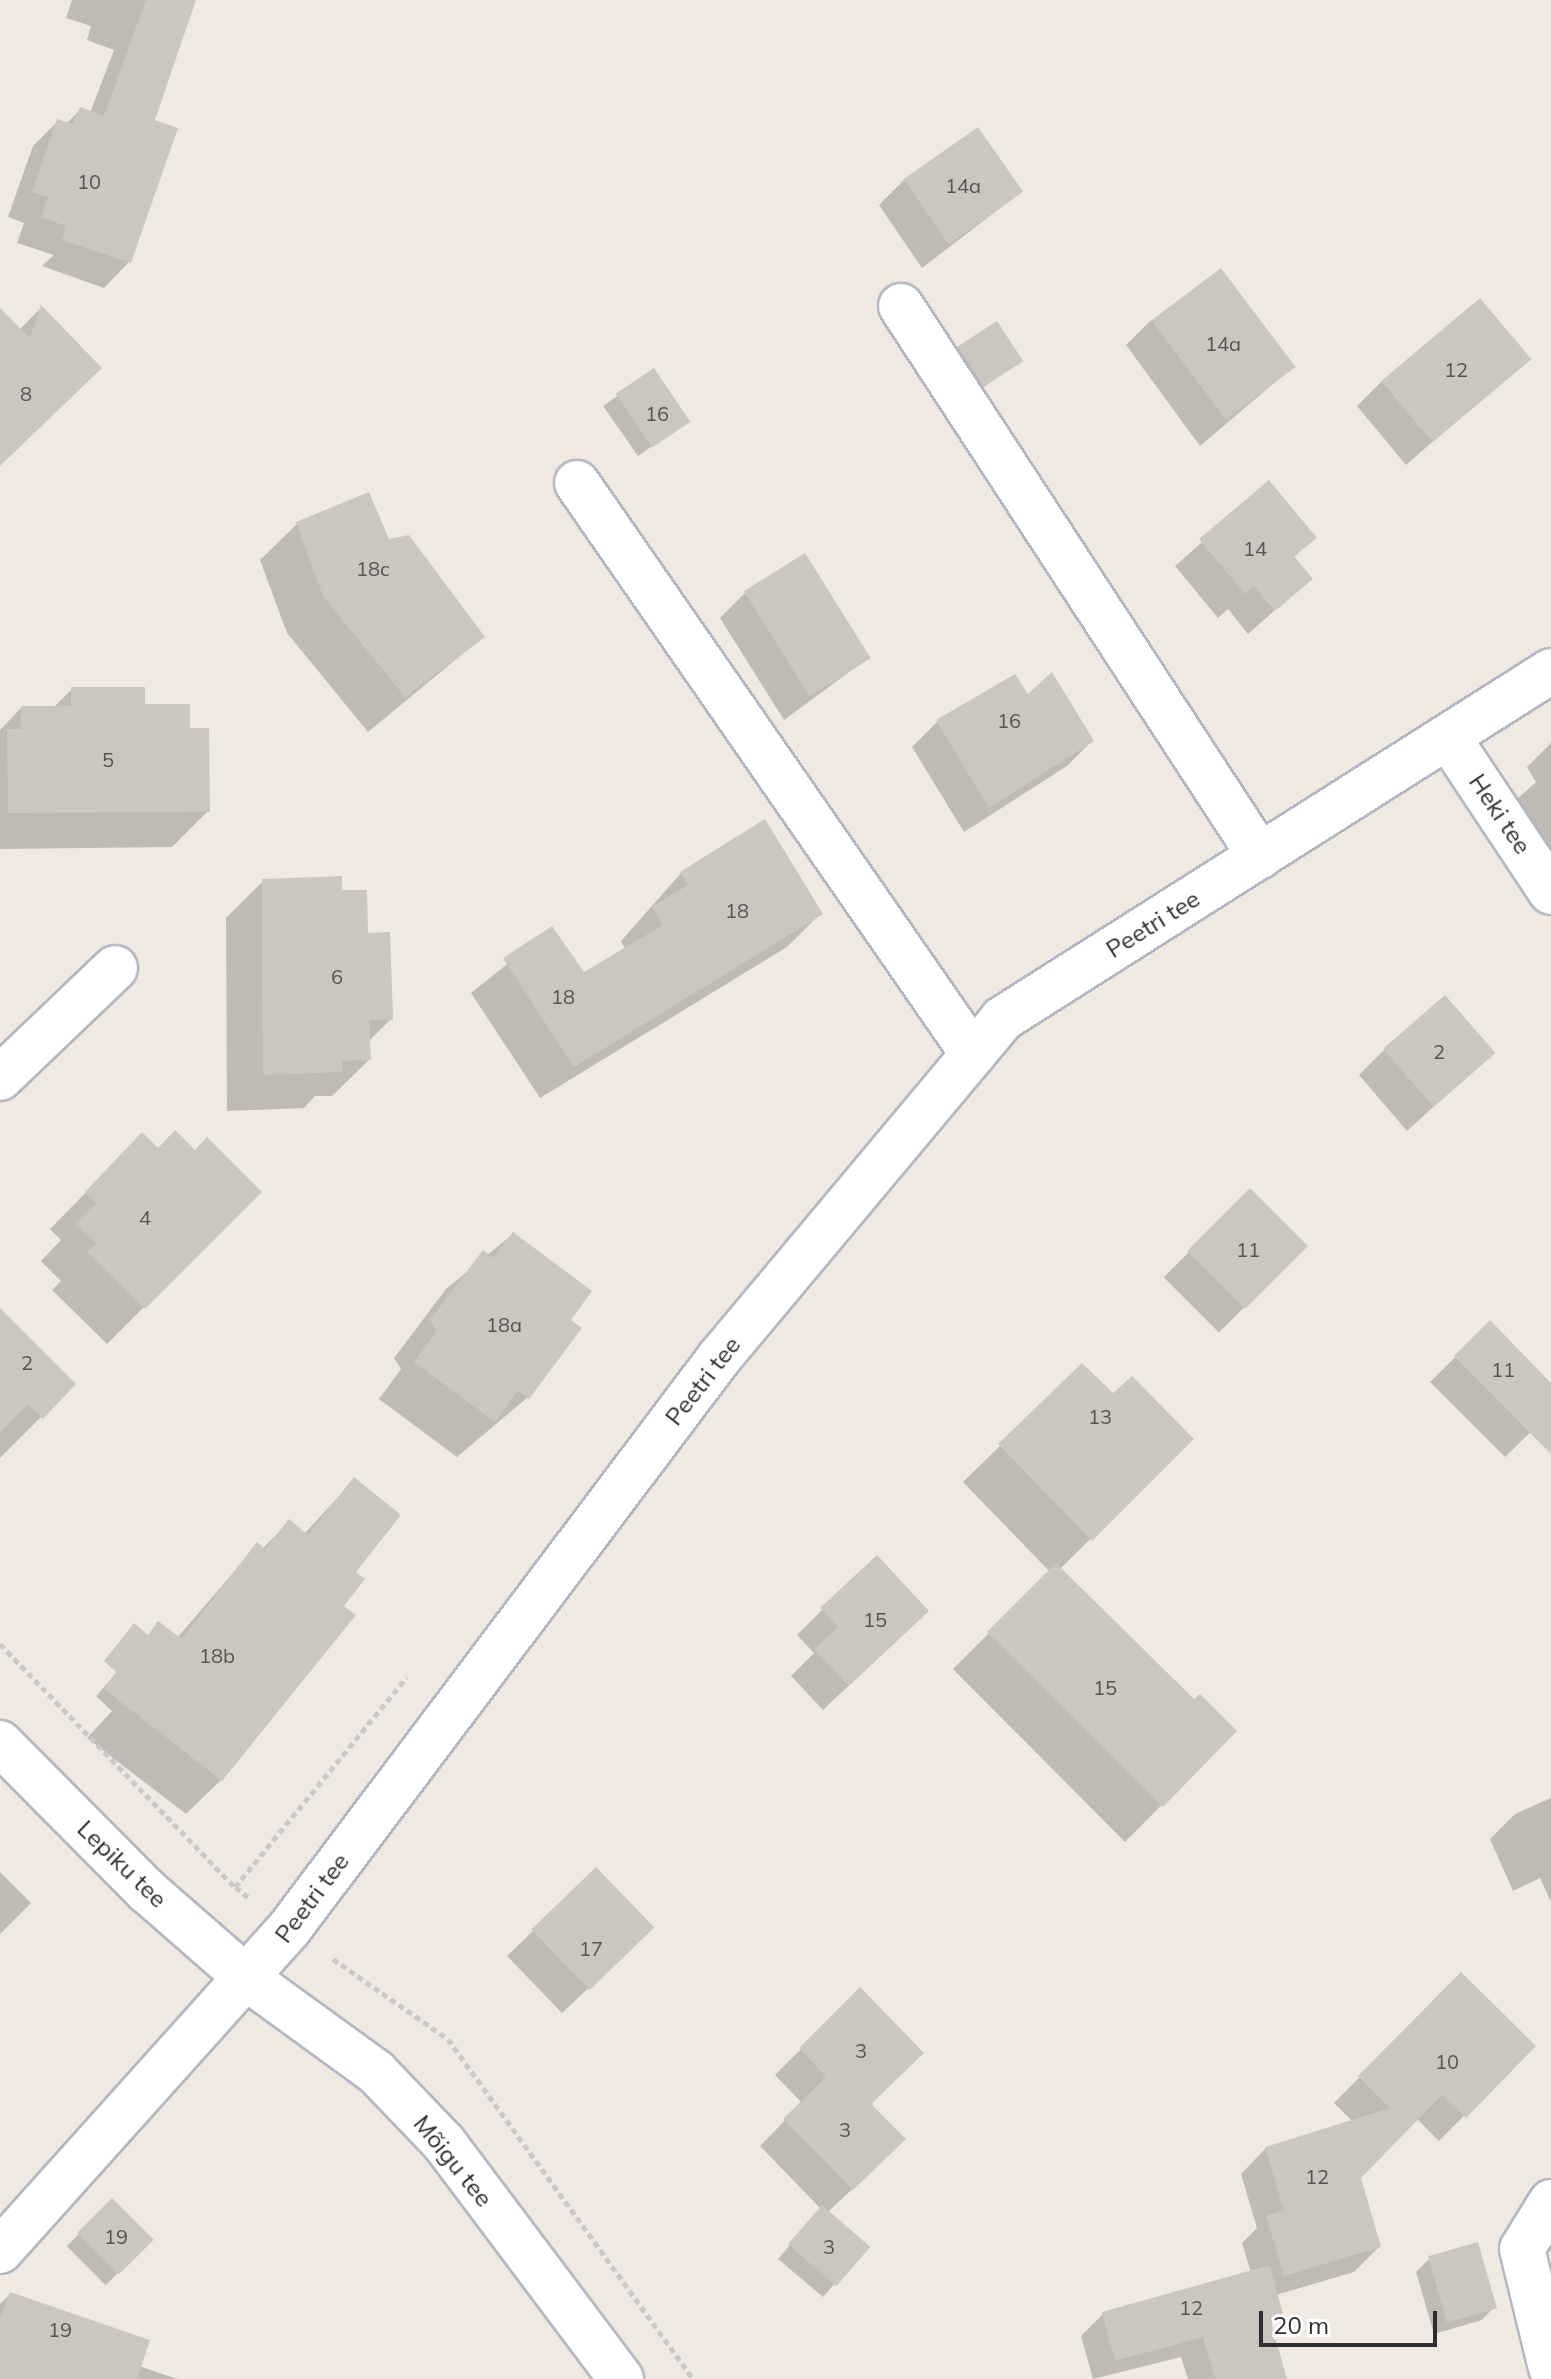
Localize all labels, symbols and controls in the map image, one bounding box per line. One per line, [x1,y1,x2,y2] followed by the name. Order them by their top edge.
[77,169,101,193] house number: 10
[945,173,981,197] house number: 14a
[1205,331,1241,355] house number: 14a
[1444,357,1468,381] house number: 12
[20,381,32,405] house number: 8
[645,401,669,425] house number: 16
[1243,536,1267,560] house number: 14
[356,556,390,580] house number: 18c
[997,708,1021,732] house number: 16
[102,747,114,771] house number: 5
[1463,769,1537,859] street label: Heki tee
[1101,884,1205,964] street label: Peetri tee
[725,898,749,922] house number: 18
[331,964,343,988] house number: 6
[551,984,575,1008] house number: 18
[1433,1039,1445,1063] house number: 2
[139,1205,151,1229] house number: 4
[1236,1237,1260,1261] house number: 11
[486,1312,522,1336] house number: 18a
[659,1331,747,1431] street label: Peetri tee
[21,1350,33,1374] house number: 2
[1491,1357,1515,1381] house number: 11
[1088,1404,1112,1428] house number: 13
[863,1607,887,1631] house number: 15
[199,1643,235,1667] house number: 18b
[1093,1675,1117,1699] house number: 15
[71,1814,173,1914] street label: Lepiku tee
[269,1848,355,1948] street label: Peetri tee
[579,1936,603,1960] house number: 17
[855,2038,867,2062] house number: 3
[1435,2049,1459,2073] house number: 10
[408,2110,498,2212] street label: Mõigu tee
[839,2117,851,2141] house number: 3
[1305,2164,1329,2188] house number: 12
[104,2224,128,2248] house number: 19
[823,2234,835,2258] house number: 3
[1179,2295,1203,2319] house number: 12
[1263,2295,1441,2345] scale bar
[1273,2310,1329,2340] text: 20 m
[48,2317,72,2341] house number: 19

